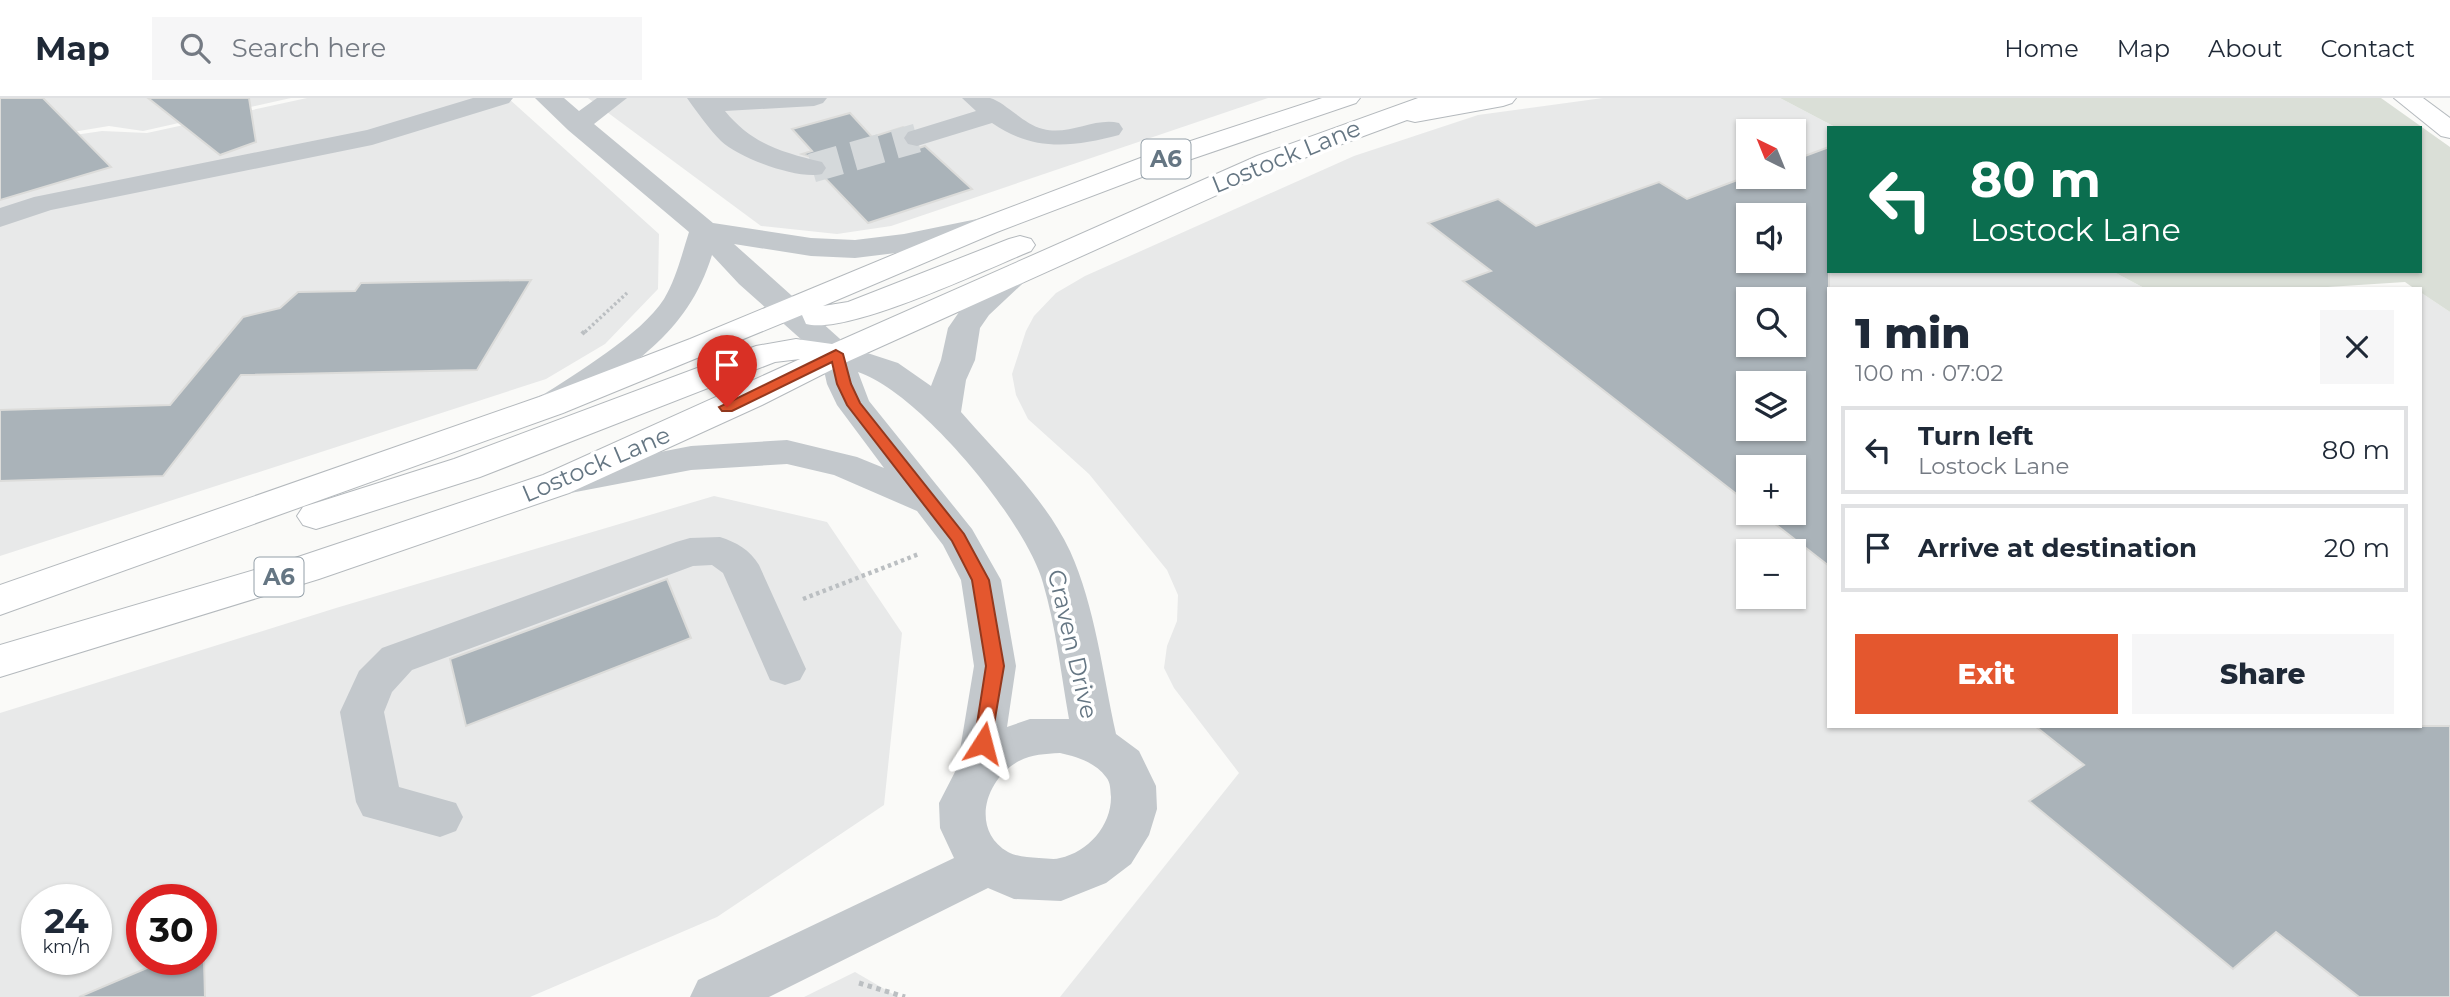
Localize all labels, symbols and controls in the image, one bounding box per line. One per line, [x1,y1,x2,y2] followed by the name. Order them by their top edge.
[152,17,642,80] search box
[35,28,110,68] text: Map
[176,29,214,67] icon: search
[232,32,386,64] text: Search here
[2004,34,2079,63] text: Home
[2117,34,2170,63] text: Map
[2208,34,2282,63] text: About
[2320,34,2415,63] text: Contact
[1207,113,1365,199] street label: Lostock Lane
[1736,119,1806,189] north arrow
[1736,119,1806,609] map controls
[1142,139,1190,178] road number: A6
[1970,150,2101,209] text: 80 m
[1855,154,1946,245] icon: left
[1736,203,1806,273] button: sound
[1970,210,2181,249] text: Lostock Lane
[1736,287,1806,357] button: search
[1855,307,1971,359] text: 1 min
[2320,310,2394,384] button: close
[697,335,757,407] pin
[708,346,746,384] icon: arrive
[1855,359,2003,387] text: 100 m · 07:02
[1736,371,1806,441] button: layers
[518,420,674,508] street label: Lostock Lane
[1918,420,2034,452] text: Turn left
[1859,431,1897,469] icon: left
[2322,434,2390,466] text: 80 m
[1918,452,2069,480] text: Lostock Lane
[1736,455,1806,525] button: +
[1859,529,1897,567] icon: arrive
[1918,532,2197,564] text: Arrive at destination
[2324,532,2390,564] text: 20 m
[1736,539,1806,609] button: −
[254,558,304,597] road number: A6
[1042,567,1104,721] street label: Craven Drive
[1855,634,2118,714] button: Exit
[2132,634,2394,714] button: Share
[946,706,1020,780] position arrow
[126,884,217,975] speed limit sign: 30
[44,899,89,942] text: 24
[42,936,91,958] text: km/h

